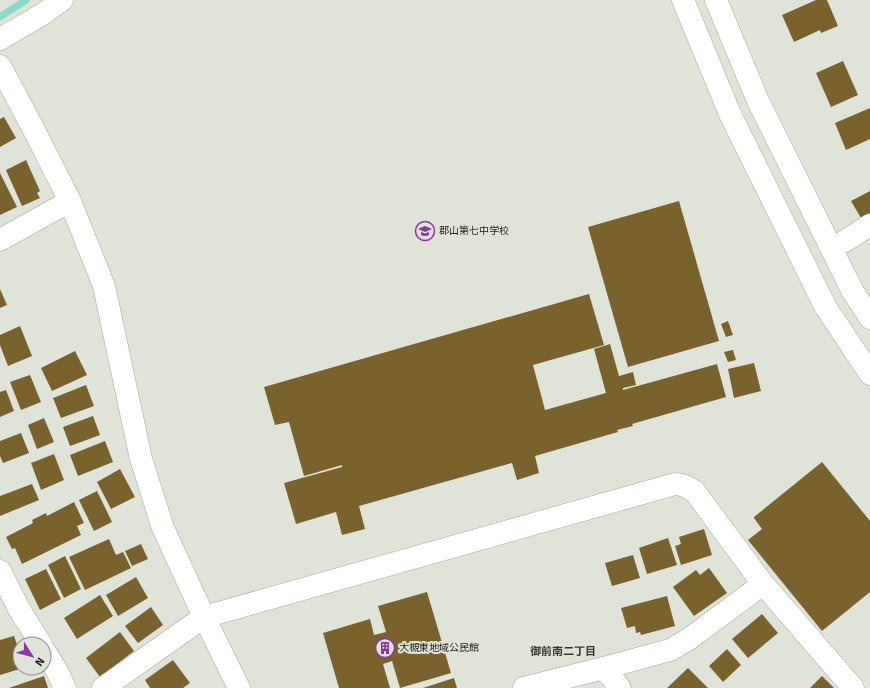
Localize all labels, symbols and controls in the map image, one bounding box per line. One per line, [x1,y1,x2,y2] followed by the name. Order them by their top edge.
[414,220,436,242] school or university icon: 郡山第七中学校
[439,225,509,237] place label: 郡山第七中学校
[12,636,52,676] north arrow
[374,637,396,659] building icon: 大槻東地域公民館
[399,642,479,654] place label: 大槻東地域公民館
[530,645,596,658] district label: 御前南二丁目
[32,655,47,669] text: N

